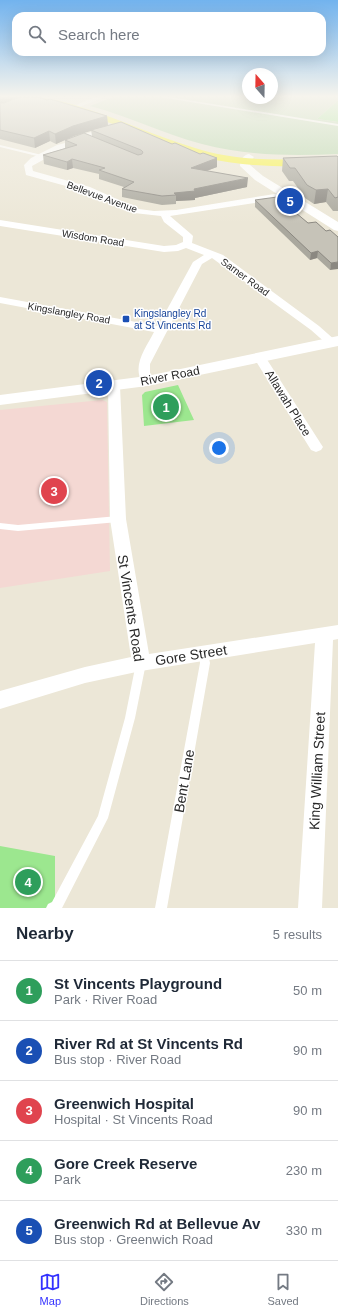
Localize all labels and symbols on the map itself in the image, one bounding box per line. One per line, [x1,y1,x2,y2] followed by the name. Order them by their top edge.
[242,68,278,104] north arrow
[65,179,139,215] street label: Bellevue Avenue
[277,186,303,216] pin: 5
[61,228,125,248] street label: Wisdom Road
[219,256,271,298] street label: Sarner Road
[27,300,111,326] street label: Kingslangley Road
[134,308,211,331] place label: Kingslangley Rd at St Vincents Rd
[121,314,131,324] marker: Kingslangley Rd at St Vincents Rd
[139,363,201,389] street label: River Road
[262,367,314,439] street label: Allawah Place
[86,368,112,398] pin: 2
[153,392,179,422] pin: 1
[209,438,229,458] your location
[41,476,67,506] pin: 3
[115,553,147,663] street label: St Vincents Road
[154,641,228,669] street label: Gore Street
[306,711,328,830] street label: King William Street
[171,748,197,814] street label: Bent Lane
[15,867,41,897] pin: 4

